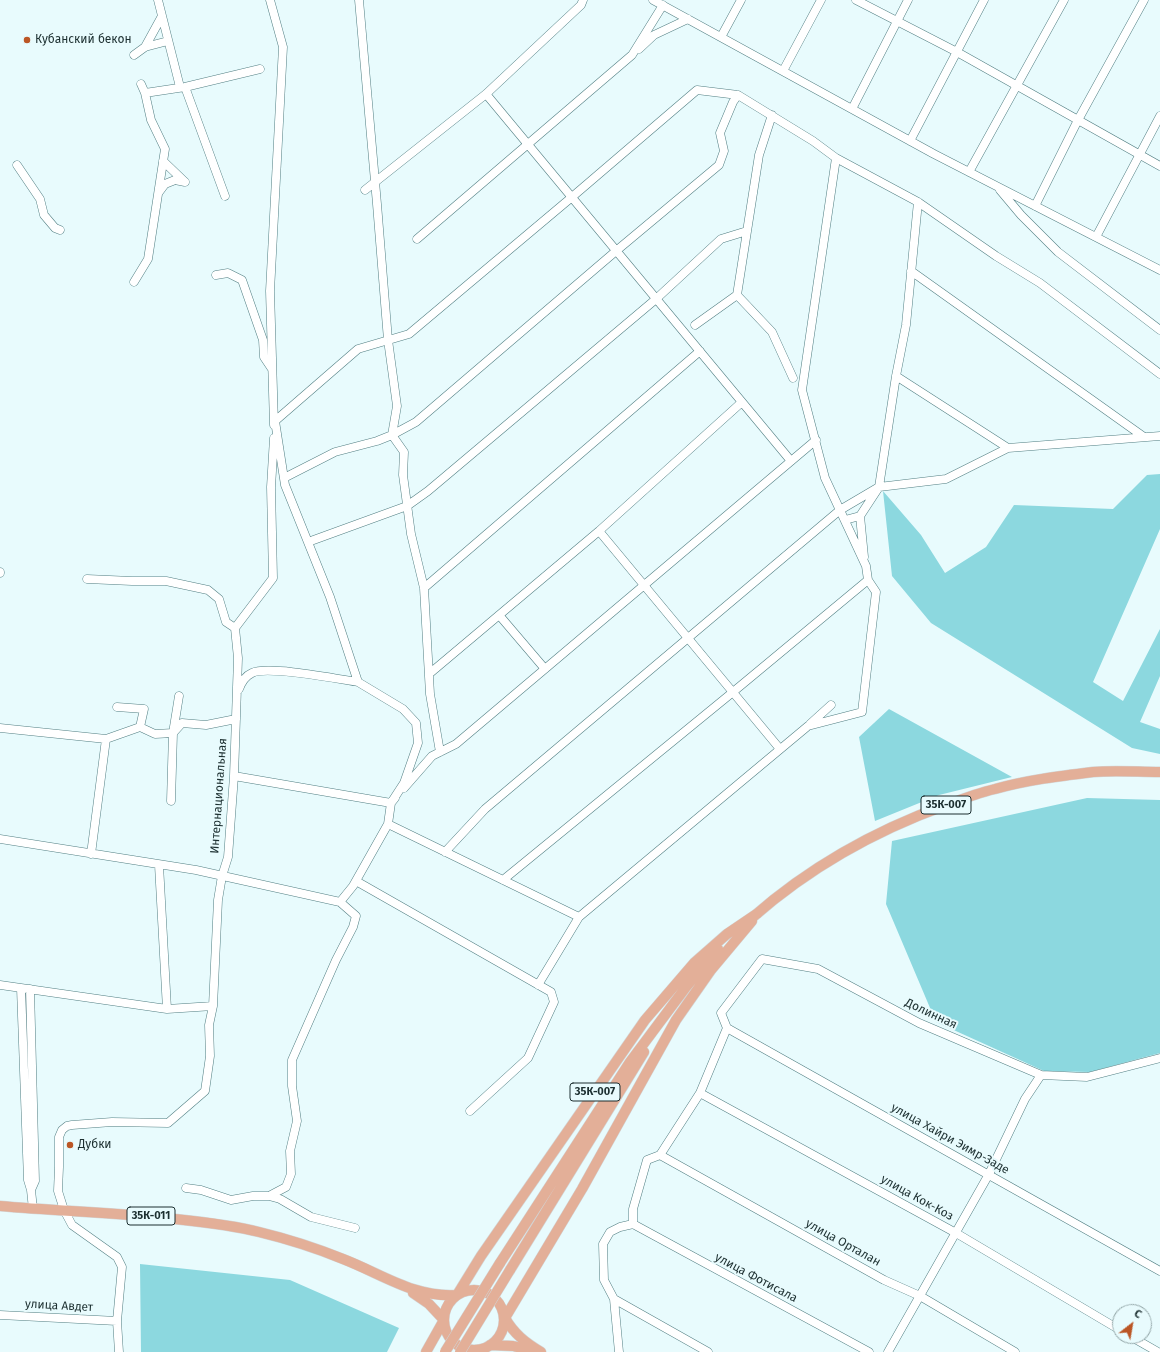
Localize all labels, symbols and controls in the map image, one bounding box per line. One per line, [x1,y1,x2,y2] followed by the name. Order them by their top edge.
[35,33,132,47] place label: Кубанский бекон
[22,35,32,45] marker: Кубанский бекон
[208,738,230,854] street label: Интернациональная
[921,796,971,814] road number: 35К-007
[903,996,959,1032] street label: Долинная
[570,1083,620,1101] road number: 35К-007
[888,1100,1012,1178] street label: улица Хайри Эимр-Заде
[78,1138,112,1152] place label: Дубки
[65,1140,75,1150] marker: Дубки
[878,1172,956,1224] street label: улица Кок-Коз
[127,1207,175,1225] road number: 35К-011
[803,1216,883,1270] street label: улица Орталан
[712,1250,800,1306] street label: улица Фотисала
[24,1297,94,1315] street label: улица Авдет
[1112,1304,1152,1344] north arrow
[1132,1307,1144,1321] text: С

